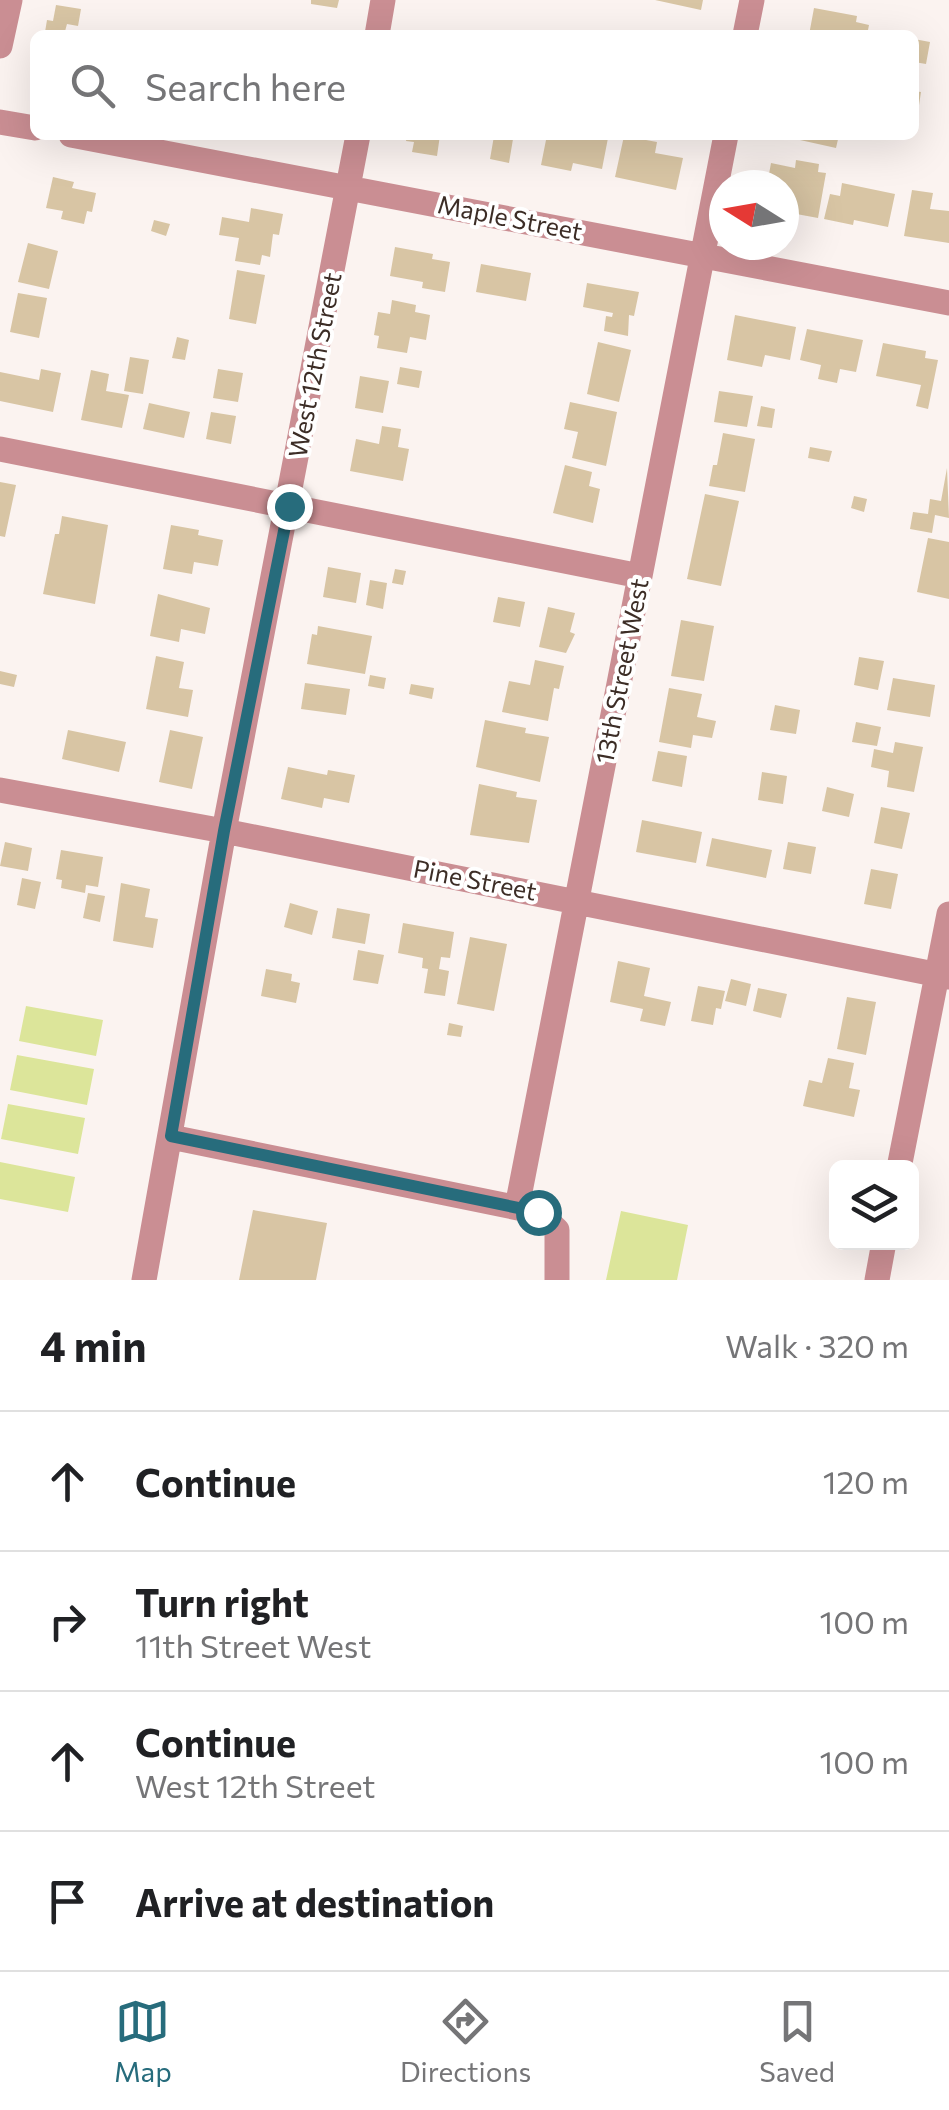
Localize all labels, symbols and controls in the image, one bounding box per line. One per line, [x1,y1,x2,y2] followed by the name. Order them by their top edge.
[30,30,919,140] search box
[65,58,120,113] icon: search
[145,62,346,109] text: Search here
[709,170,799,260] north arrow
[435,188,585,246] street label: Maple Street
[281,270,347,460] street label: West 12th Street
[267,484,313,530] route end
[588,576,654,766] street label: 13th Street West
[411,852,539,906] street label: Pine Street
[829,1160,919,1250] map controls
[829,1160,919,1250] button: layers
[516,1190,562,1236] route start
[40,1319,146,1371] text: 4 min
[725,1325,909,1365] text: Walk · 320 m
[40,1454,95,1509] icon: ahead
[135,1458,296,1505] text: Continue
[823,1461,909,1501] text: 120 m
[135,1578,309,1625] text: Turn right
[40,1594,95,1649] icon: right
[820,1601,909,1641] text: 100 m
[135,1625,371,1665] text: 11th Street West
[135,1718,296,1765] text: Continue
[40,1734,95,1789] icon: ahead
[820,1741,909,1781] text: 100 m
[135,1765,375,1805] text: West 12th Street
[40,1874,95,1929] icon: arrive
[135,1878,494,1925] text: Arrive at destination
[114,1994,172,2088] tab: Map
[400,1994,531,2088] tab: Directions
[759,1994,835,2088] tab: Saved

